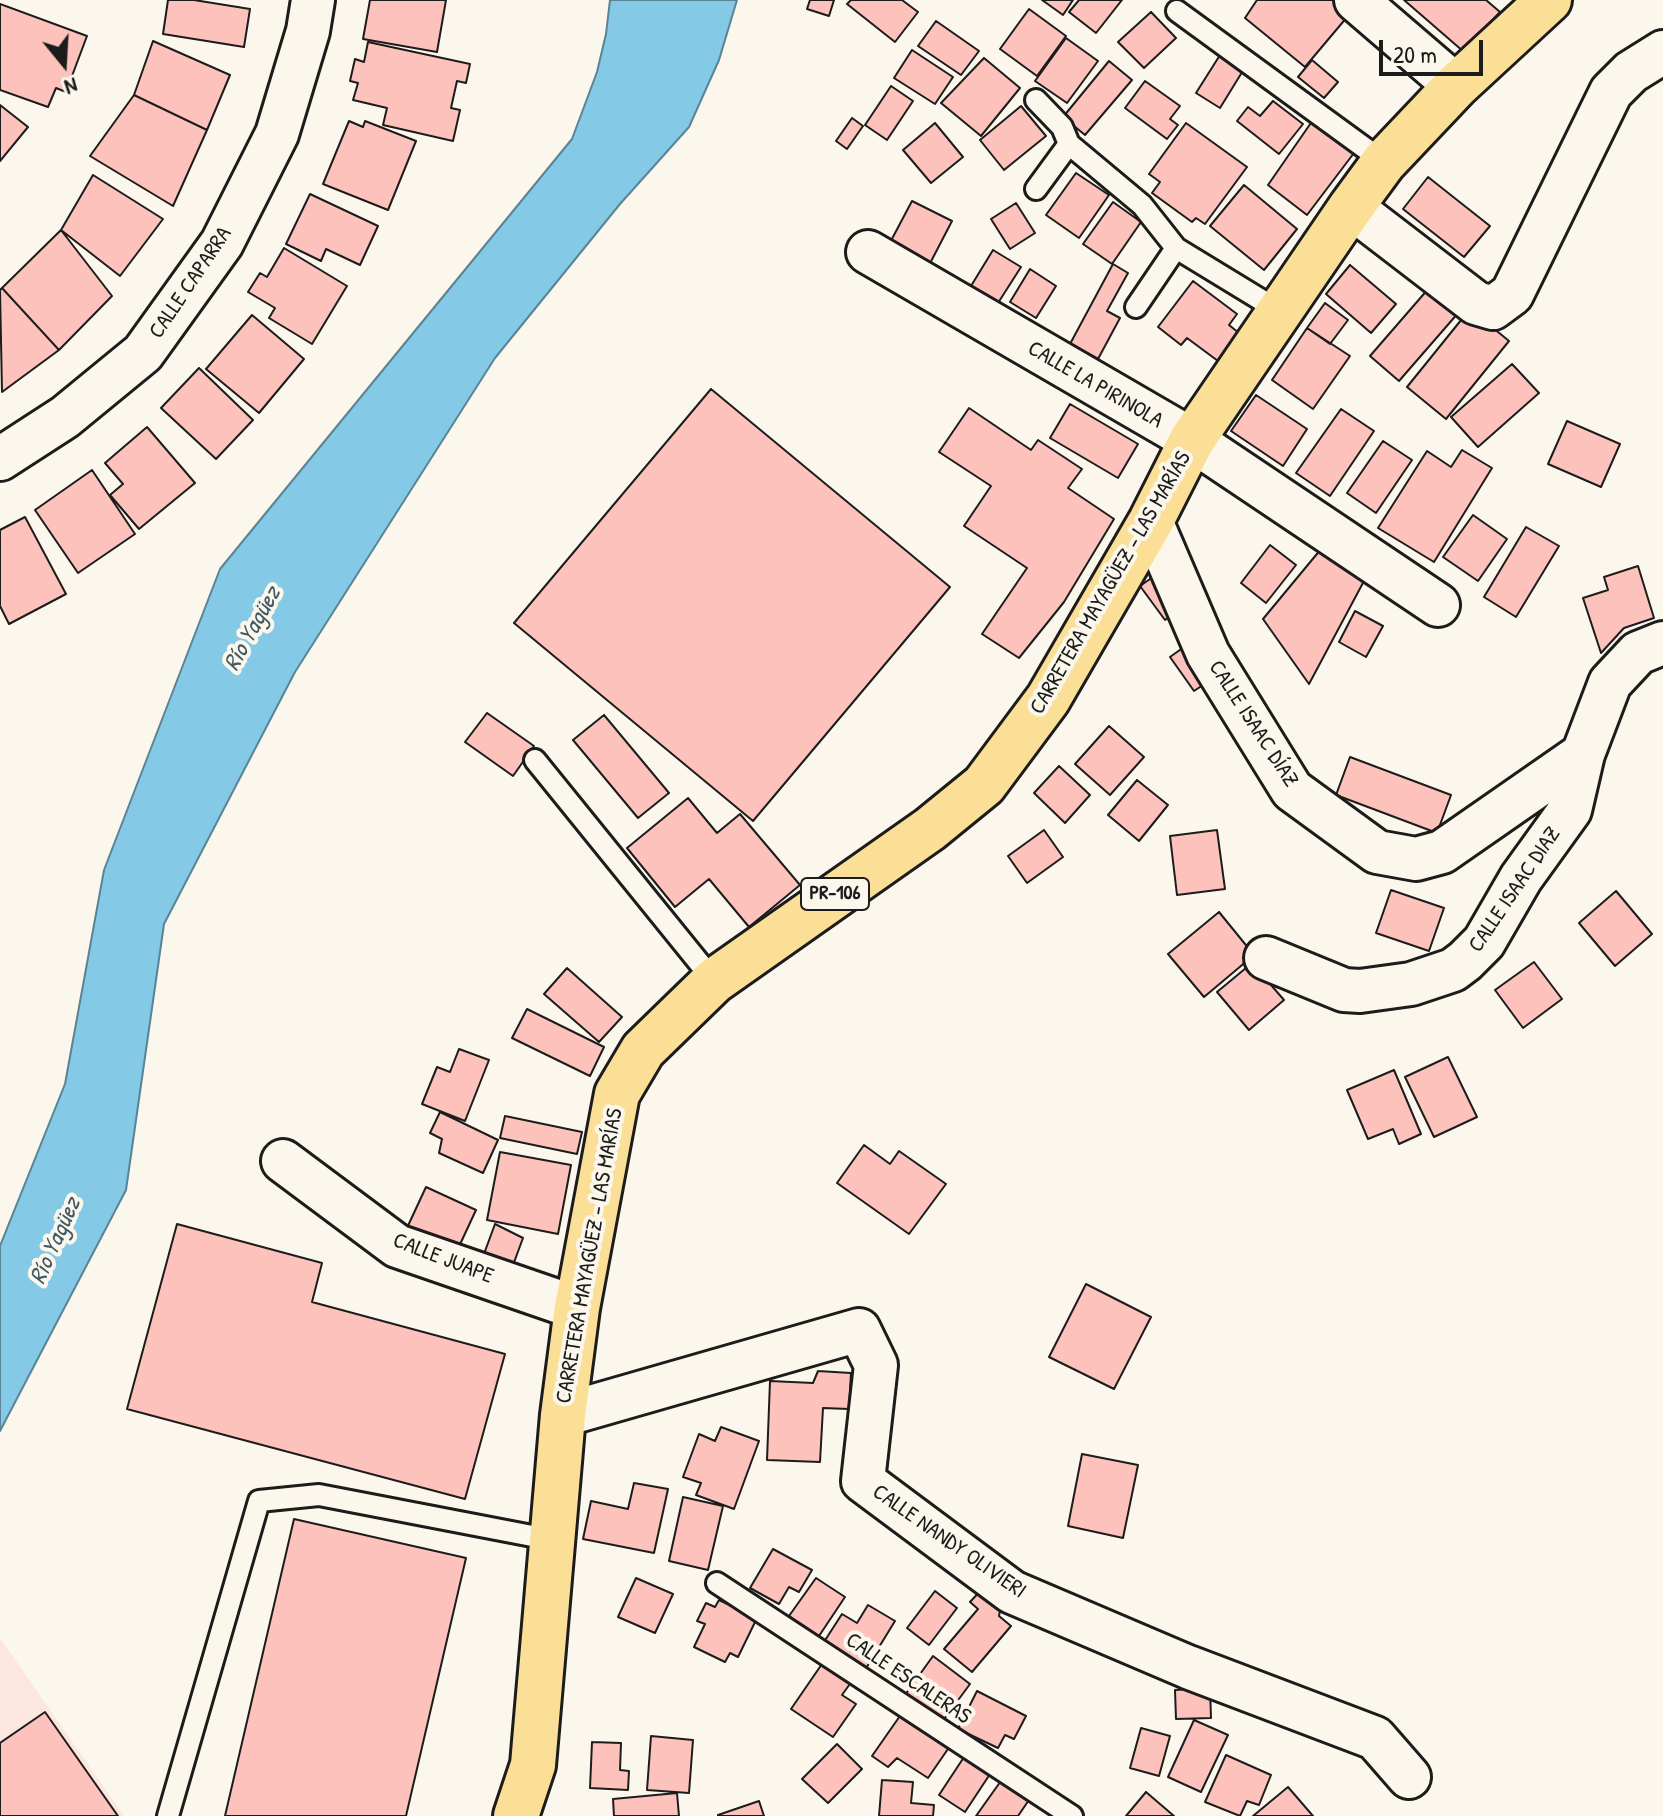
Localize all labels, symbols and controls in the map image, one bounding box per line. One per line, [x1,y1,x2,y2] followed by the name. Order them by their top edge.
[24,24,104,104] north arrow
[1383,24,1487,74] scale bar
[1393,38,1437,70] text: 20 m
[61,71,82,103] text: N
[144,222,238,344] street label: CALLE CAPARRA
[1023,336,1167,434] street label: CALLE LA PIRINOLA
[1025,447,1197,719] street label: CARRETERA MAYAGÜEZ - LAS MARÍAS
[218,582,288,676] water label: Río Yagüez
[1202,656,1304,792] street label: CALLE ISAAC DÍAZ
[1463,822,1567,958] street label: CALLE ISAAC DIAZ
[801,878,869,910] road number: PR-106
[551,1106,629,1406] street label: CARRETERA MAYAGÜEZ - LAS MARÍAS
[24,1193,88,1289] water label: Río Yagüez
[389,1228,497,1290] street label: CALLE JUAPE
[867,1479,1031,1605] street label: CALLE NANDY OLIVIERI
[840,1627,976,1731] street label: CALLE ESCALERAS

